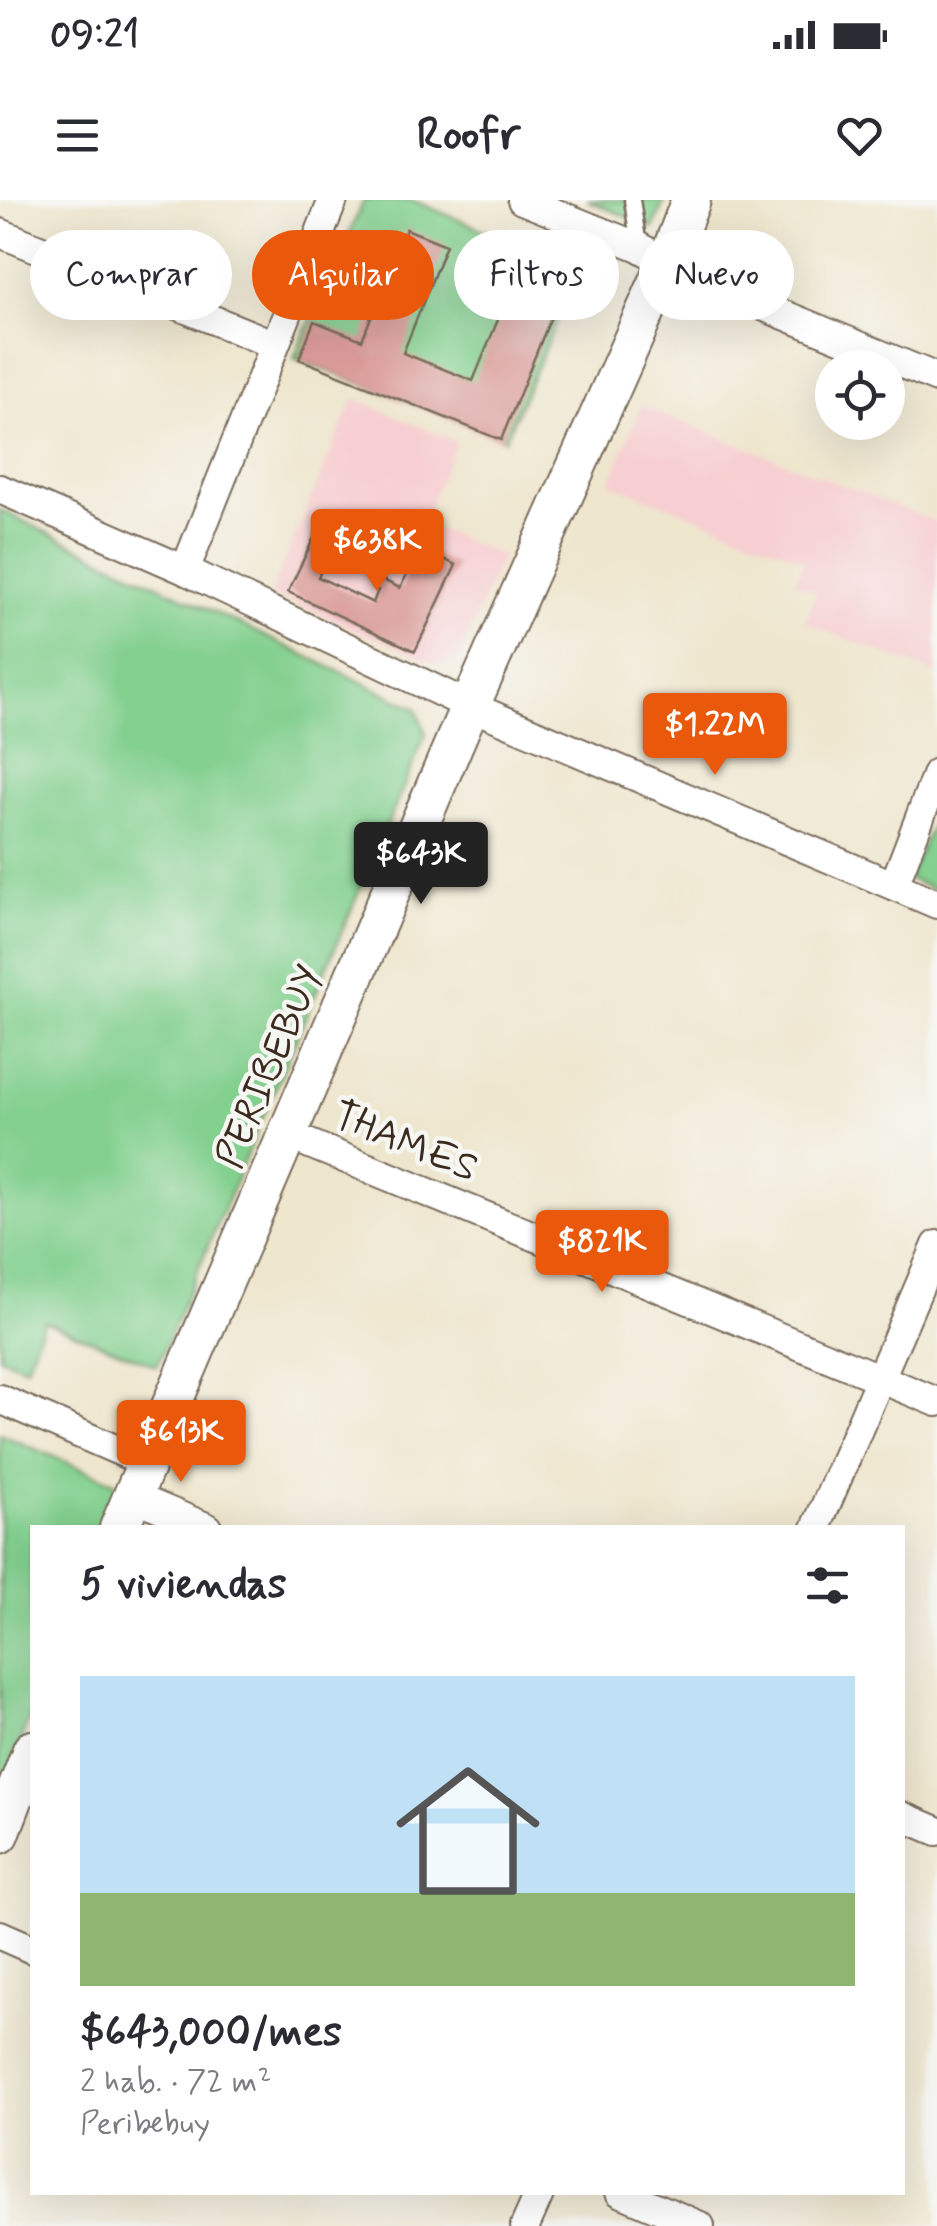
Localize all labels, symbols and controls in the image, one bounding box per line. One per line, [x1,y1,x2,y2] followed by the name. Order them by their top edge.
[50,11,139,60] text: 09:21
[417,106,520,165] text: Roofr
[50,108,105,163] icon: menu
[832,108,887,163] icon: heart
[30,230,232,320] chip: Comprar
[252,230,434,320] chip: Alquilar
[454,230,619,320] chip: Filtros
[639,230,794,320] chip: Nuevo
[815,350,905,440] map controls
[815,350,905,440] button: locate
[307,509,447,594] pin: $638K
[333,520,421,562] text: $638K
[634,693,796,778] pin: $1.22M
[665,704,765,746] text: $1.22M
[351,822,491,907] pin: $643K
[376,833,466,875] text: $643K
[205,958,337,1177] street label: PERIBEBUY
[325,1090,485,1195] street label: THAMES
[532,1210,672,1295] pin: $821K
[558,1221,646,1263] text: $821K
[111,1400,251,1485] pin: $613K
[139,1411,223,1453] text: $613K
[80,1558,287,1613] text: 5 viviendas
[800,1558,855,1613] icon: filters
[378,1741,558,1921] icon: home
[80,2006,342,2061] text: $643,000/mes
[80,2061,271,2103] text: 2 hab. · 72 m²
[80,2103,210,2145] text: Peribebuy

